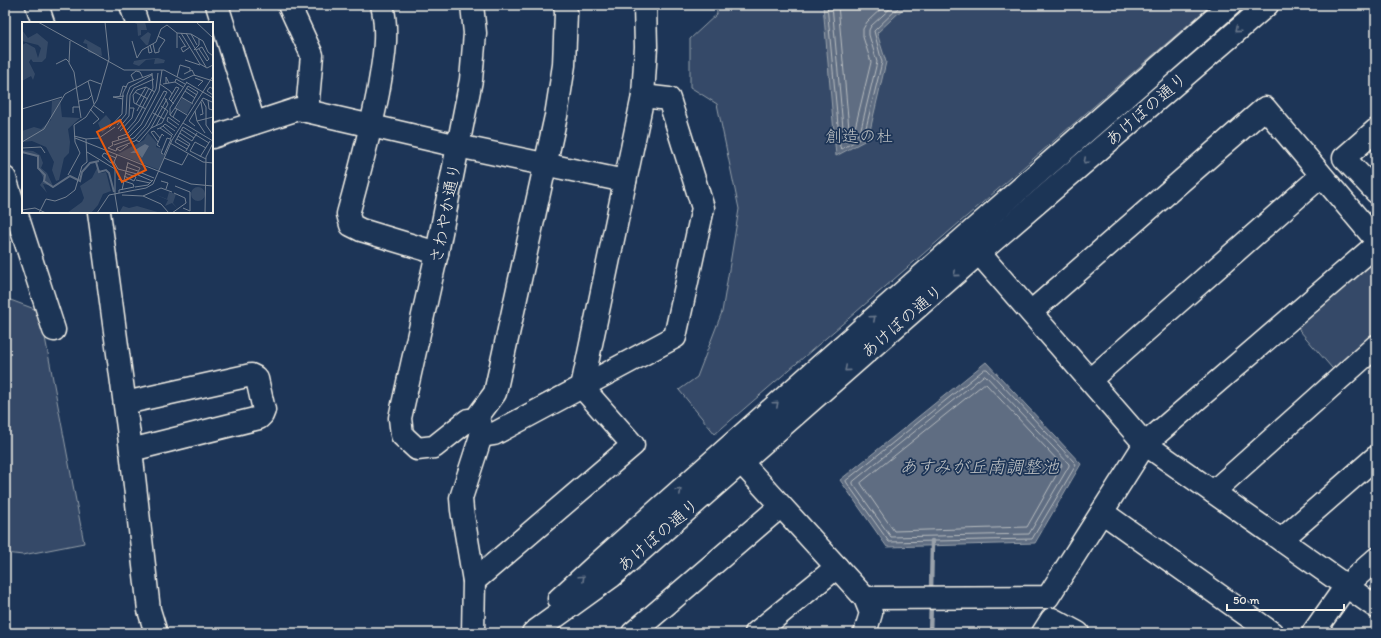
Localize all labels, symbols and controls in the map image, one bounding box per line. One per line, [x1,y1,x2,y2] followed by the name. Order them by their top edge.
[22,22,213,213] inset map
[1235,26,1242,33] one-way arrow
[1101,68,1191,150] street label: あけぼの通り
[825,126,893,146] park label: 創造の杜
[1083,156,1090,163] one-way arrow
[425,161,465,265] street label: さわやか通り
[953,269,960,276] one-way arrow
[857,280,947,362] street label: あけぼの通り
[869,316,876,323] one-way arrow
[845,364,852,371] one-way arrow
[772,402,779,409] one-way arrow
[899,456,1060,478] water label: あすみが丘南調整池
[674,488,682,496] one-way arrow
[613,494,703,576] street label: あけぼの通り
[578,576,585,583] one-way arrow
[1227,586,1344,612] scale bar
[1233,593,1259,607] text: 50 m

